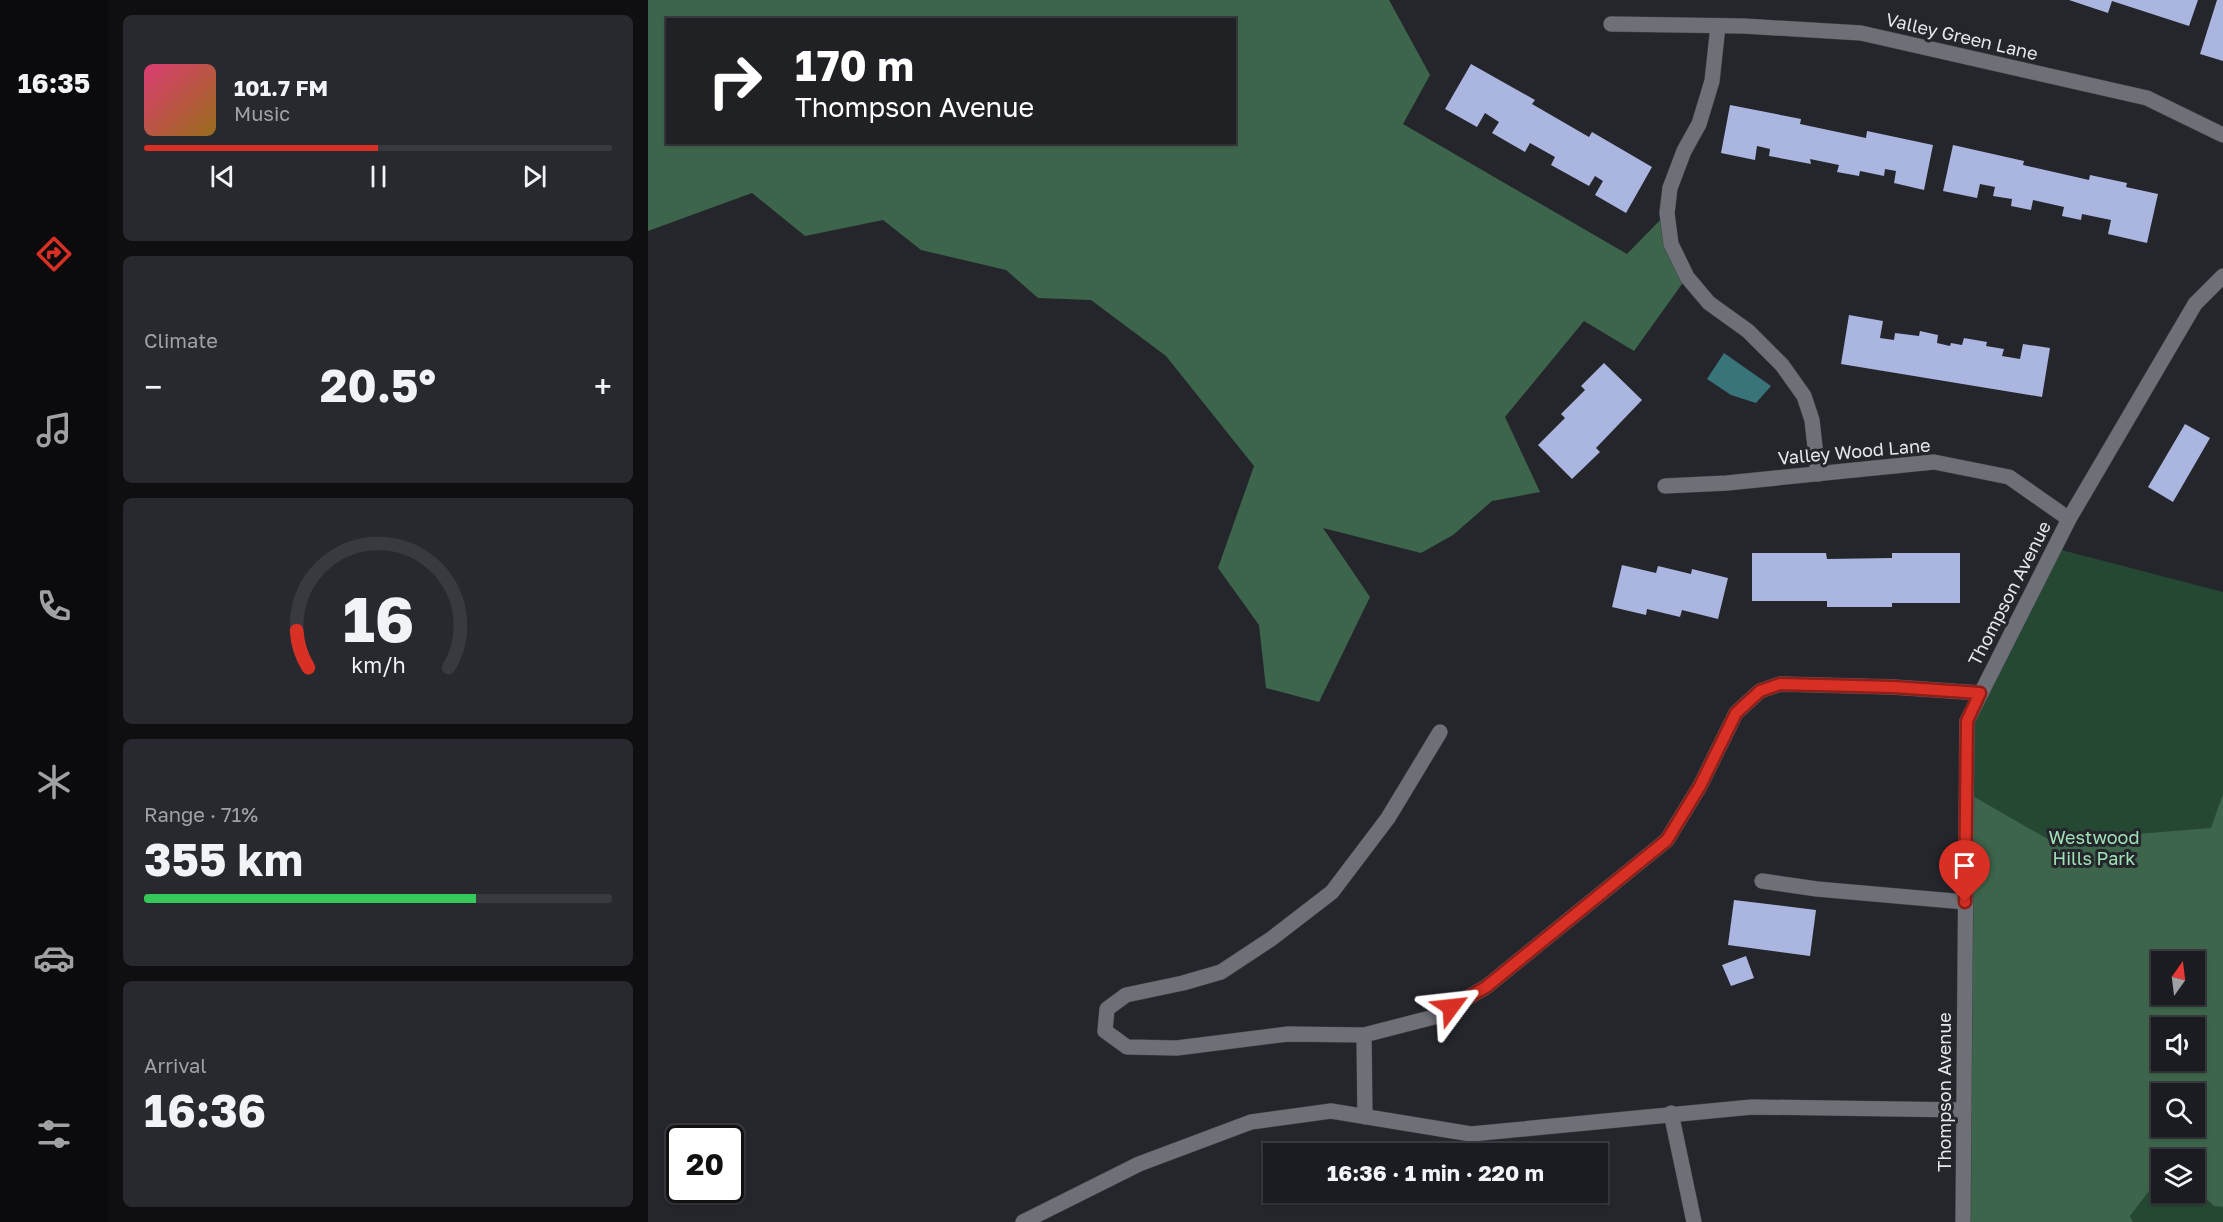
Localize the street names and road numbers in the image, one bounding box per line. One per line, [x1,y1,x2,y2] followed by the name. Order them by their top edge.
[1884,8,2040,64] street label: Valley Green Lane
[1777,433,1931,469] street label: Valley Wood Lane
[1963,517,2055,669] street label: Thompson Avenue
[1933,1012,1955,1172] street label: Thompson Avenue

